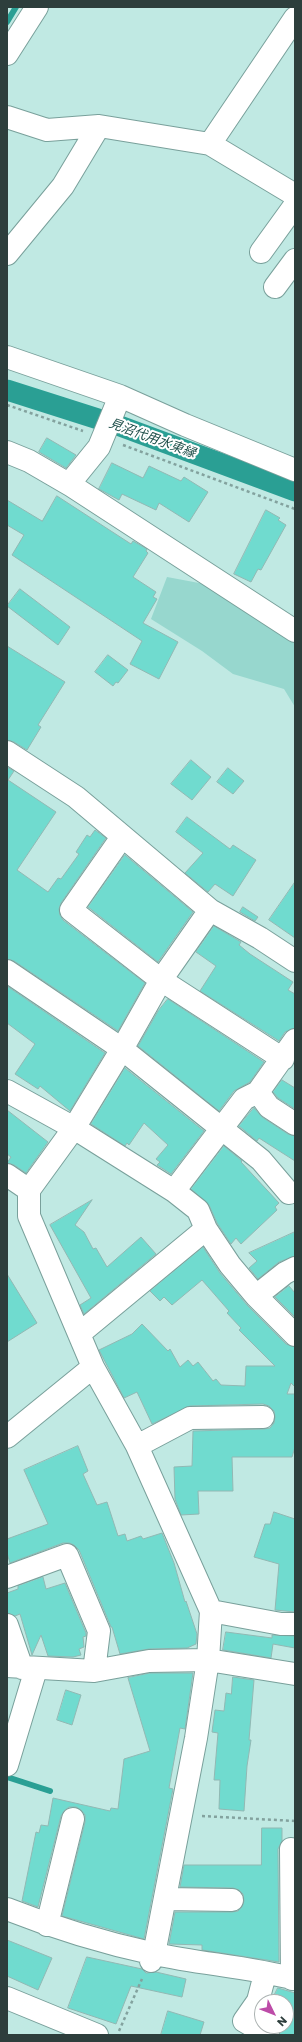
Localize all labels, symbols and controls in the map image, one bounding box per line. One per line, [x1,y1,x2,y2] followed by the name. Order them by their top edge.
[107,416,197,462] water label: 見沼代用水東縁
[254,1994,294,2034] north arrow
[273,2013,291,2030] text: N

